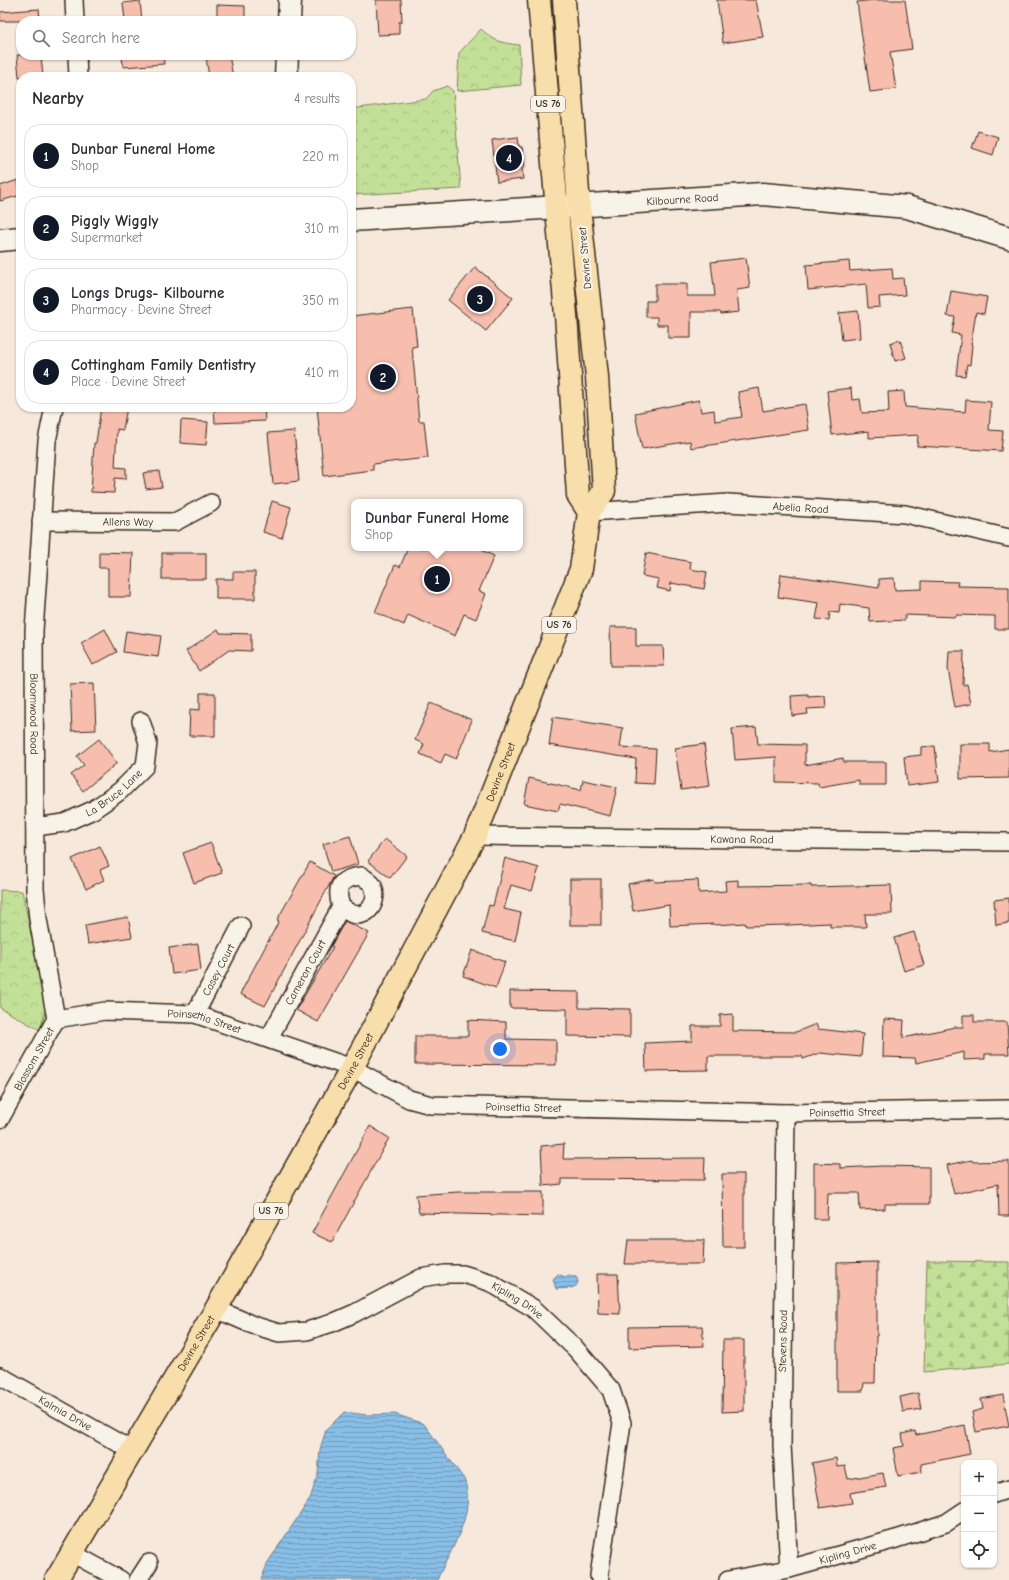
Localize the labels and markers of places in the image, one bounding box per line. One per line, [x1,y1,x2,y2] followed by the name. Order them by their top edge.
[496,143,522,173] pin: 4
[467,284,493,314] pin: 3
[370,362,396,392] pin: 2
[424,564,450,594] pin: 1

